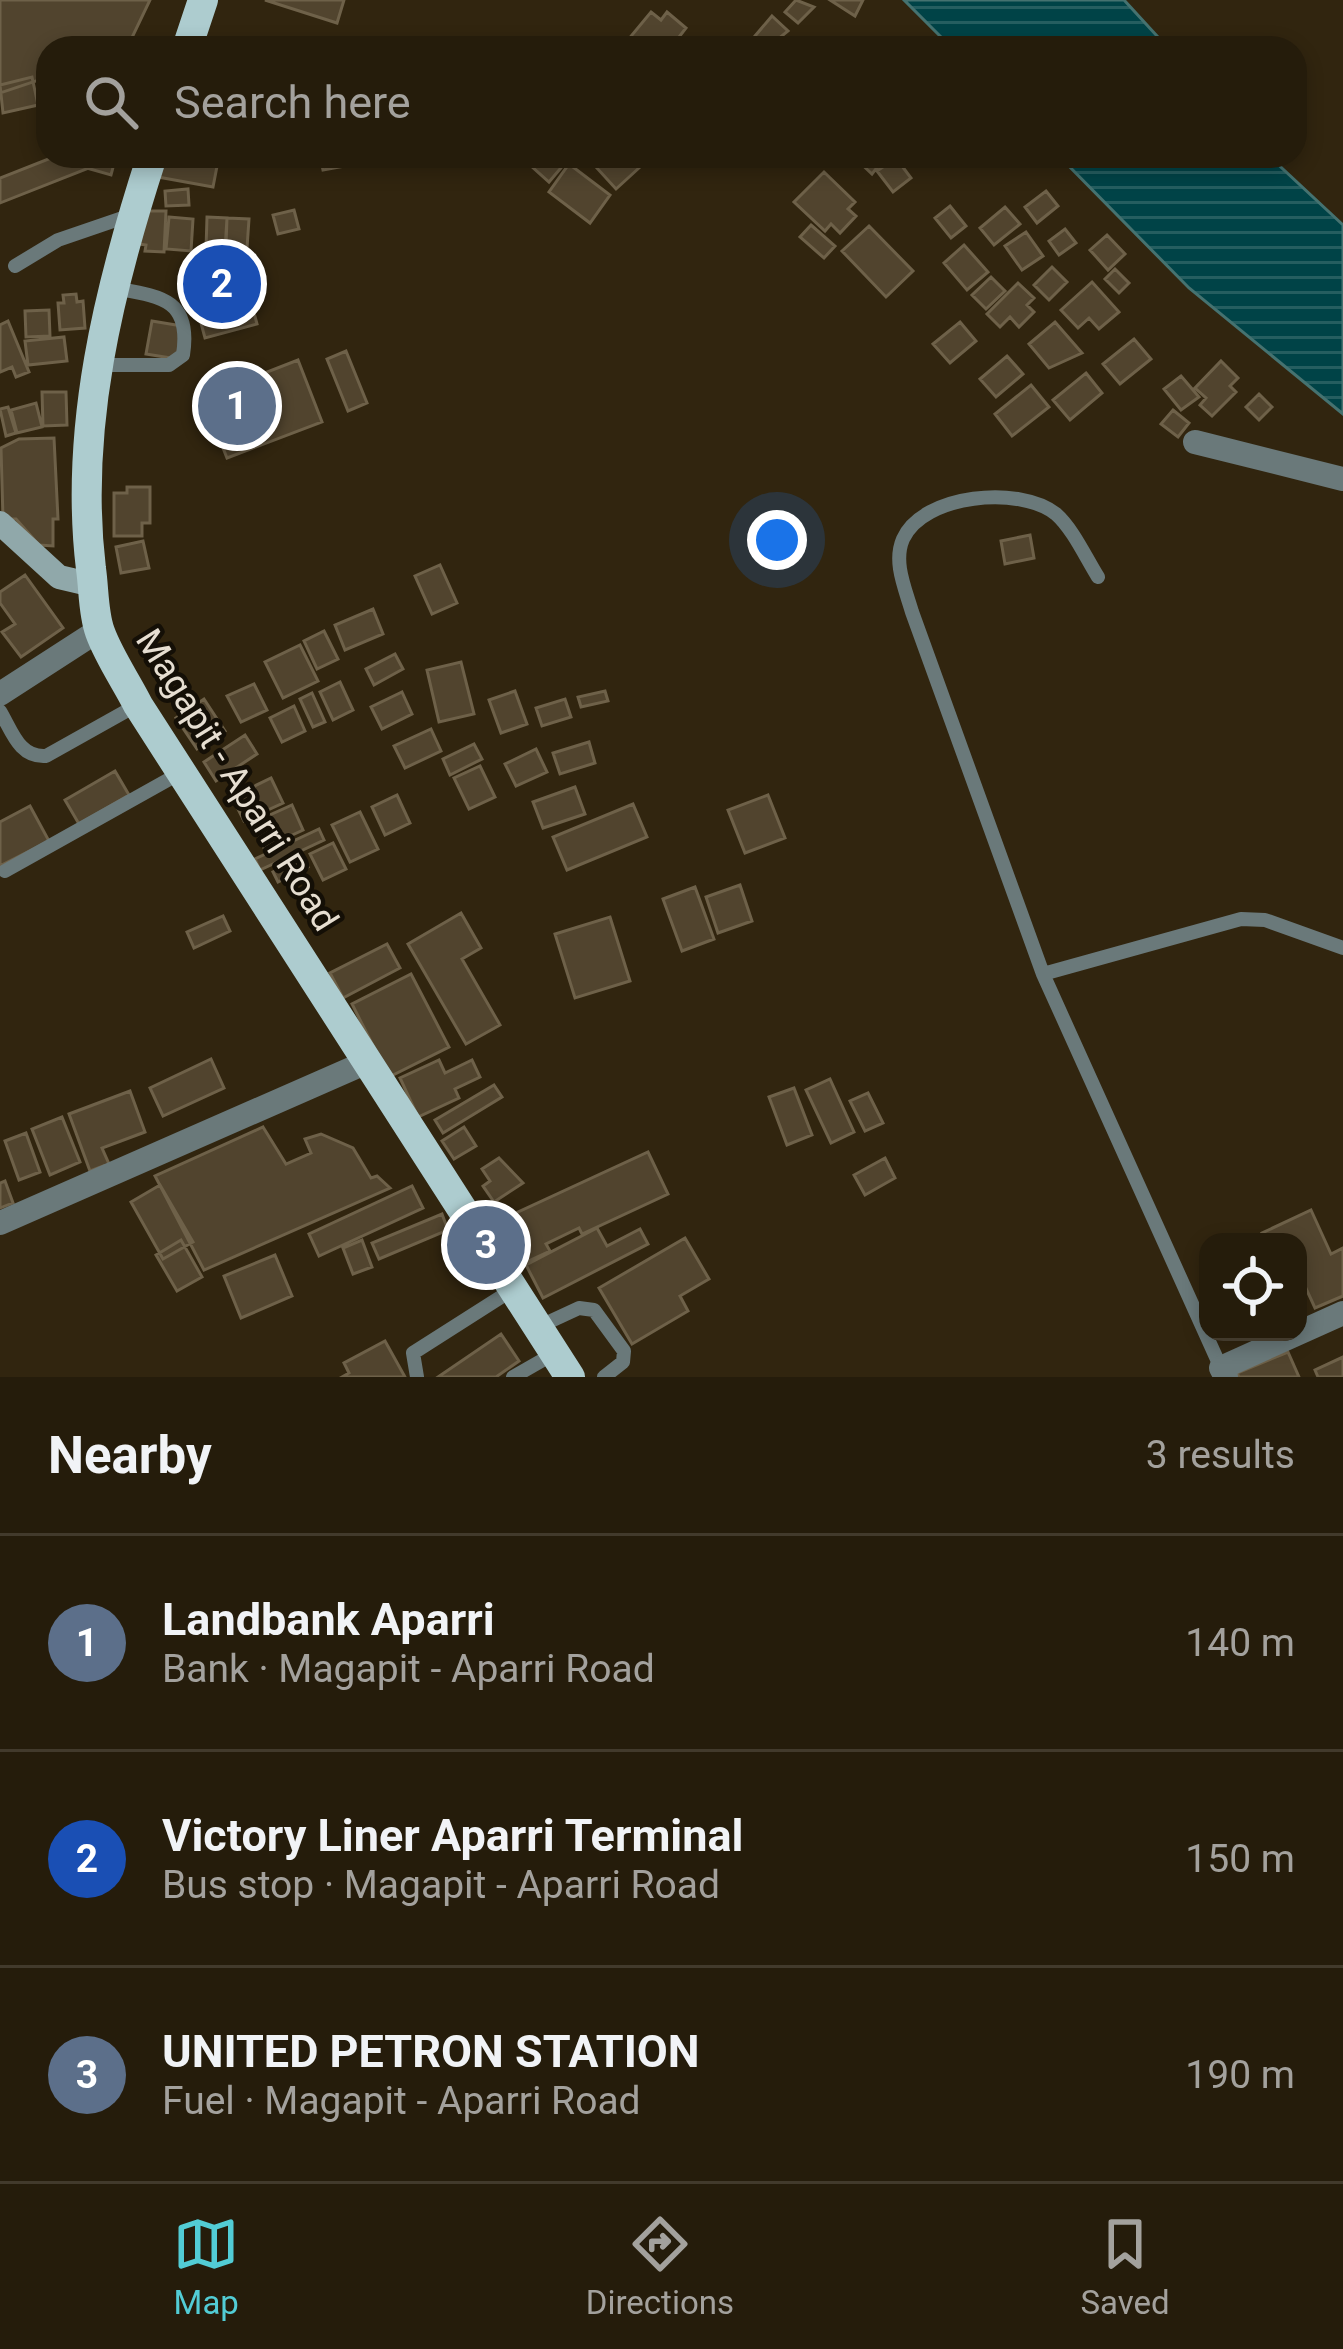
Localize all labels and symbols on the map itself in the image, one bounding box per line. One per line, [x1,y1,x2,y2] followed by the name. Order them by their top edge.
[183,239,261,329] pin: 2
[198,361,276,451] pin: 1
[747,510,807,570] your location
[127,622,347,938] street label: Magapit - Aparri Road
[447,1200,525,1290] pin: 3

